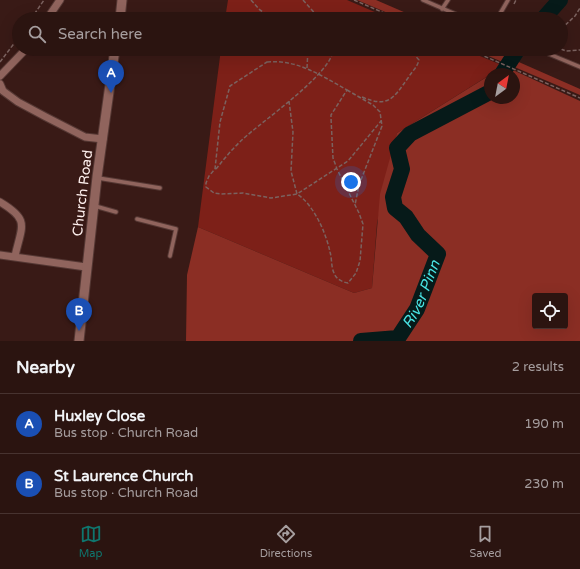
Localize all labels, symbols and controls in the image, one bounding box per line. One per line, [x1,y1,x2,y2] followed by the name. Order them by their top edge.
[12,12,568,56] search box
[26,23,48,45] icon: search
[58,25,142,43] text: Search here
[98,60,124,93] pin: A
[484,68,520,104] north arrow
[69,149,96,237] street label: Church Road
[341,172,361,192] your location
[398,257,444,332] water label: River Pinn
[532,293,568,329] map controls
[532,293,568,329] button: locate
[66,298,92,331] pin: B
[16,357,75,378] text: Nearby
[512,359,564,375] text: 2 results
[54,407,145,425] text: Huxley Close
[24,416,34,432] text: A
[524,416,564,432] text: 190 m
[54,425,198,441] text: Bus stop · Church Road
[54,467,193,485] text: St Laurence Church
[24,476,34,492] text: B
[524,476,564,492] text: 230 m
[54,485,198,501] text: Bus stop · Church Road
[79,523,102,560] tab: Map
[260,523,312,560] tab: Directions
[470,523,501,560] tab: Saved

